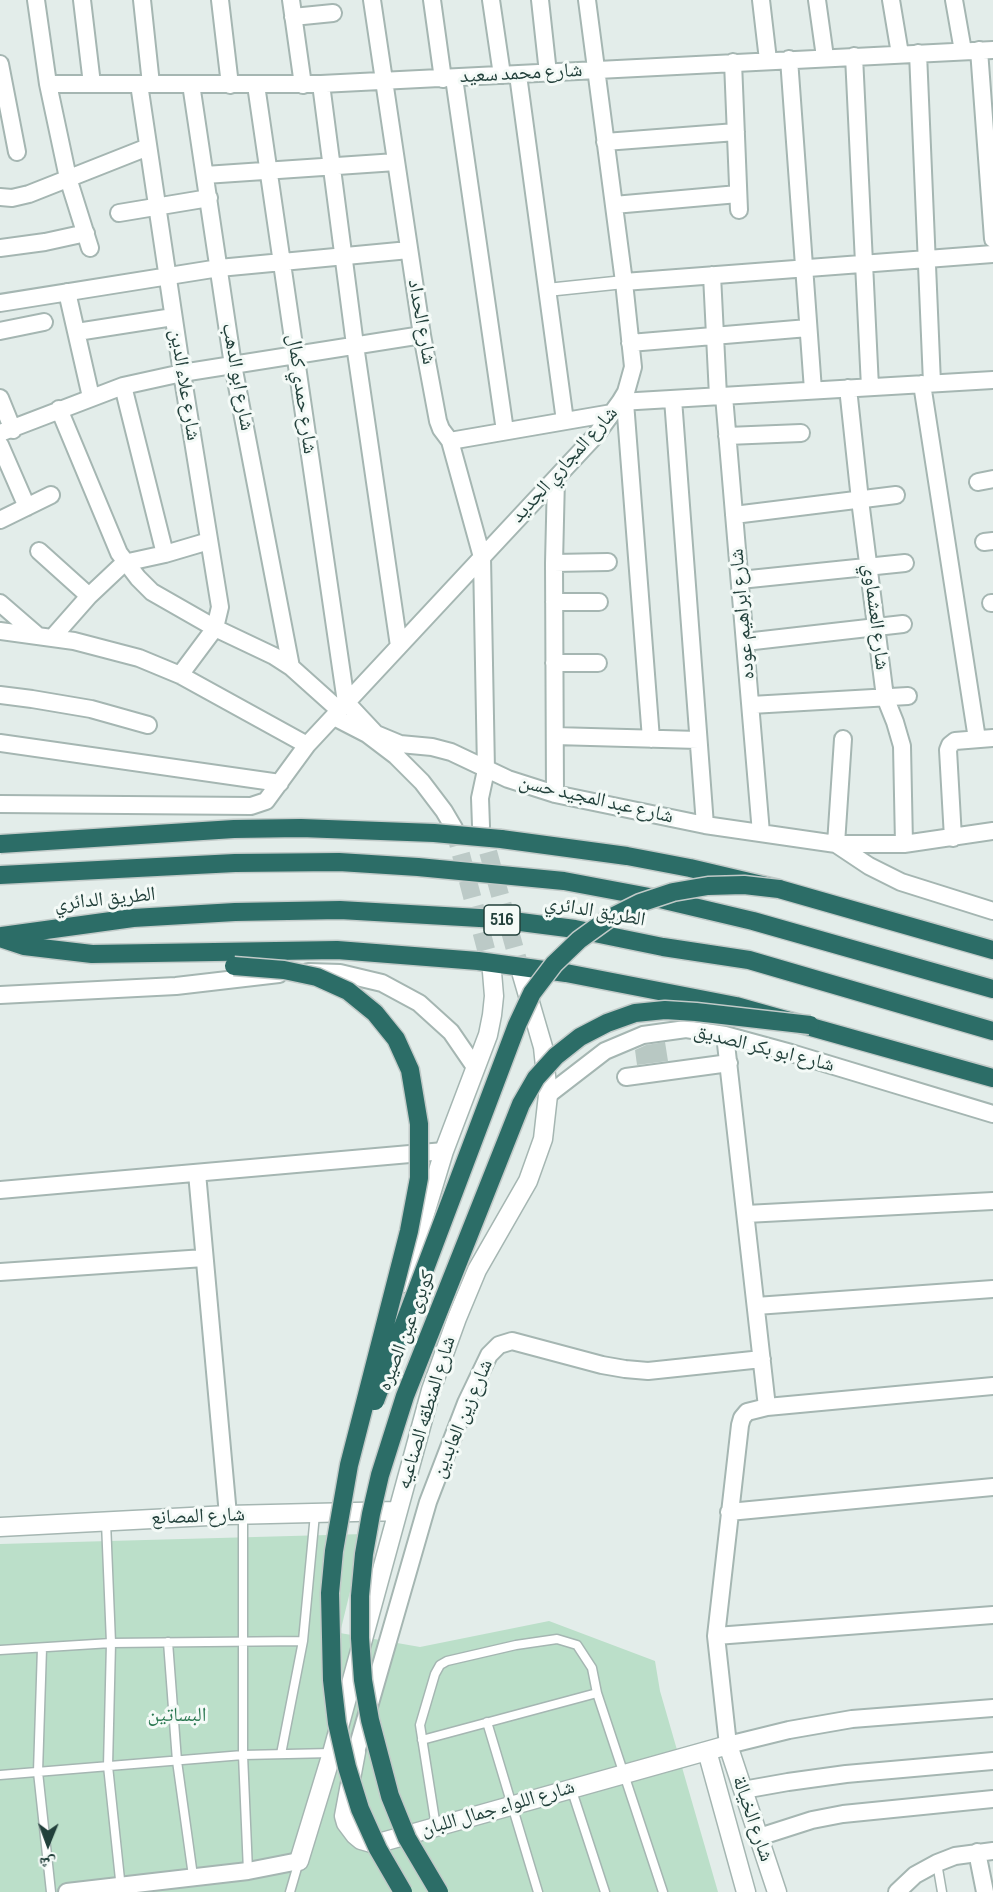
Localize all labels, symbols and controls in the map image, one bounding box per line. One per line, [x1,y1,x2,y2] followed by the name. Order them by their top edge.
[459,59,583,89] street label: شارع محمد سعيد
[402,278,440,366] street label: شارع الحداد
[216,321,258,433] street label: شارع ابو الدهب
[163,328,205,442] street label: شارع علاء الدين
[281,333,321,455] street label: شارع حمدي كمال
[506,402,624,528] street label: شارع المجاري الجديد
[725,548,761,680] street label: شارع ابراهيم عوده
[857,563,893,671] street label: شارع العشماوي
[516,771,676,829] street label: شارع عبد المجيد حسن
[53,883,157,917] street label: الطريق الدائري
[543,891,647,933] street label: الطريق الدائري
[484,905,520,935] road number: 516
[691,1020,837,1078] street label: شارع ابو بكر الصديق
[373,1267,441,1395] street label: كوبرى عين الصيره
[392,1334,462,1492] street label: شارع المنطقه الصناعيه
[427,1356,499,1482] street label: شارع زين العابدين
[151,1503,245,1531] street label: شارع المصانع
[148,1704,206,1728] park label: البساتين
[726,1773,778,1865] street label: شارع الخيالة
[418,1776,578,1842] street label: شارع اللواء جمال اللبان
[18,1814,78,1874] north arrow
[39,1853,56,1872] text: ش

